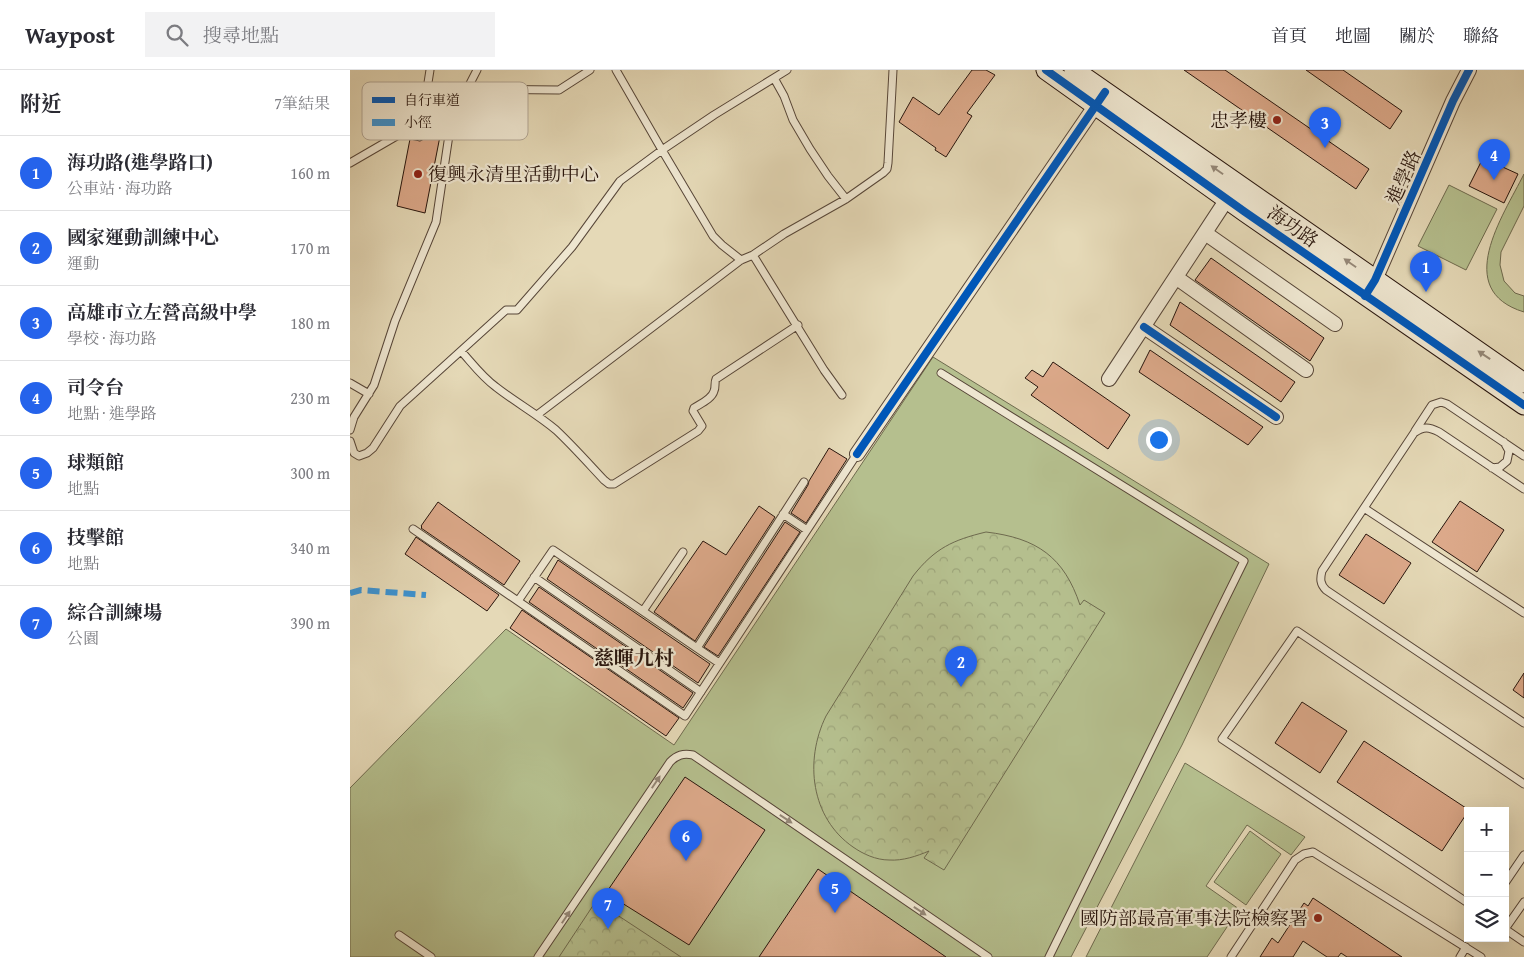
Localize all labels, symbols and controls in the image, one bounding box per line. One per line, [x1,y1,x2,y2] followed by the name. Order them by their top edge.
[145,12,495,57] search box
[25,17,115,52] text: Waypost
[163,21,191,49] icon: search
[203,21,279,49] text: 搜尋地點
[1271,22,1307,49] text: 首頁
[1335,22,1371,49] text: 地圖
[1399,22,1435,49] text: 關於
[1463,22,1499,49] text: 聯絡
[362,82,528,140] legend
[20,88,62,119] text: 附近
[404,90,460,110] text: 自行車道
[274,91,330,115] text: 7筆結果
[1210,106,1267,134] place label: 忠孝樓
[1309,107,1341,148] pin: 3
[404,112,432,132] text: 小徑
[1271,114,1283,126] marker: 忠孝樓
[1478,139,1510,180] pin: 4
[1379,145,1427,209] street label: 進學路
[67,148,213,176] text: 海功路(進學路口)
[428,160,599,188] place label: 復興永清里活動中心
[32,161,40,185] text: 1
[290,161,330,185] text: 160 m
[1210,165,1223,175] one-way arrow
[412,168,424,180] marker: 復興永清里活動中心
[67,176,173,200] text: 公車站 · 海功路
[1262,198,1324,254] street label: 海功路
[67,223,219,251] text: 國家運動訓練中心
[32,236,40,260] text: 2
[290,236,330,260] text: 170 m
[67,251,99,275] text: 運動
[1410,251,1442,292] pin: 1
[1343,258,1357,268] one-way arrow
[67,298,257,326] text: 高雄市立左營高級中學
[32,311,40,335] text: 3
[290,311,330,335] text: 180 m
[67,326,157,350] text: 學校 · 海功路
[1477,350,1491,360] one-way arrow
[67,373,124,401] text: 司令台
[32,386,40,410] text: 4
[290,386,330,410] text: 230 m
[67,401,157,425] text: 地點 · 進學路
[1146,427,1172,453] your location
[67,448,124,476] text: 球類館
[32,461,40,485] text: 5
[290,461,330,485] text: 300 m
[67,476,99,500] text: 地點
[67,523,124,551] text: 技擊館
[32,536,40,560] text: 6
[290,536,330,560] text: 340 m
[67,551,99,575] text: 地點
[67,598,162,626] text: 綜合訓練場
[32,611,40,635] text: 7
[290,611,330,635] text: 390 m
[67,626,99,650] text: 公園
[594,643,674,672] district label: 慈暉九村
[945,646,977,687] pin: 2
[651,775,661,789] one-way arrow
[1464,807,1509,942] map controls
[1464,807,1509,852] button: +
[779,814,793,824] one-way arrow
[670,820,702,861] pin: 6
[1464,852,1509,897] button: −
[819,872,851,913] pin: 5
[592,888,624,929] pin: 7
[1464,897,1509,942] button: layers
[1080,904,1308,932] place label: 國防部最高軍事法院檢察署
[913,906,927,916] one-way arrow
[561,910,570,923] one-way arrow
[1312,912,1324,924] marker: 國防部最高軍事法院檢察署

